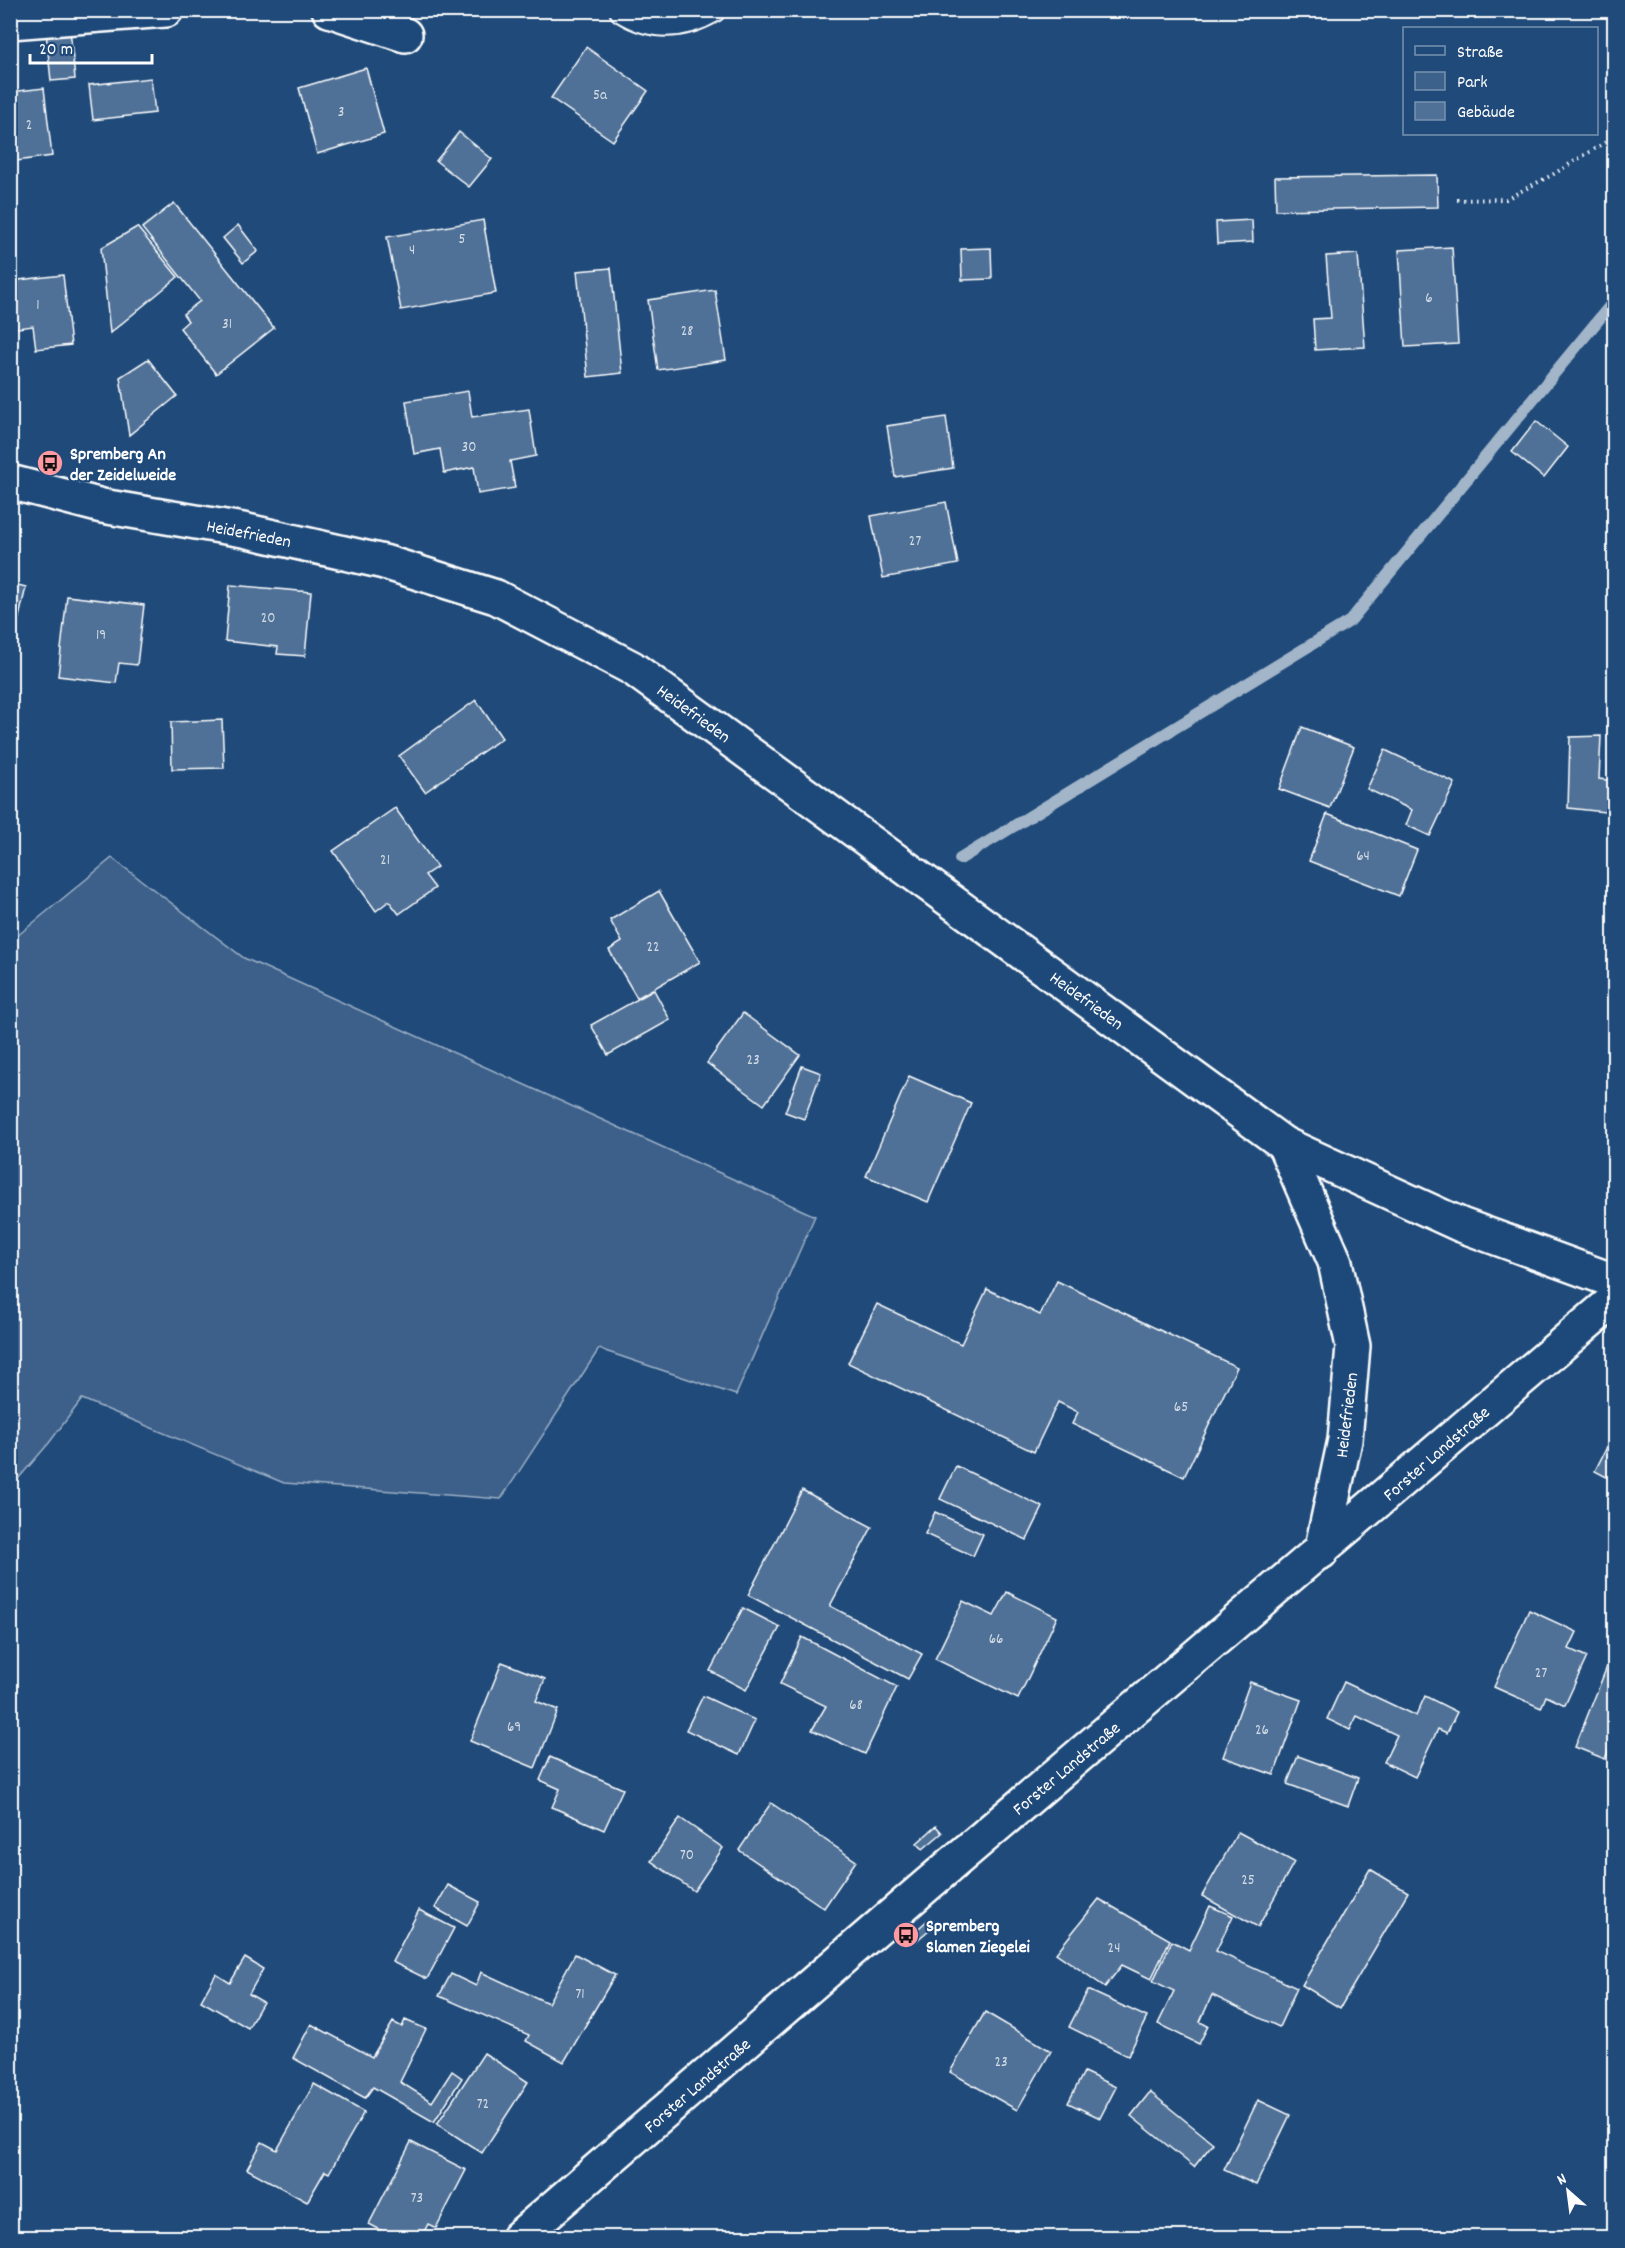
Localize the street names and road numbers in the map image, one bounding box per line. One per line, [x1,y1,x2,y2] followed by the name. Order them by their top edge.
[204,515,293,556] street label: Heidefrieden
[651,680,735,750] street label: Heidefrieden
[1044,967,1128,1037] street label: Heidefrieden
[1331,1371,1366,1459] street label: Heidefrieden
[1379,1401,1496,1508] street label: Forster Landstraße
[1008,1717,1127,1823] street label: Forster Landstraße
[640,2033,757,2140] street label: Forster Landstraße

